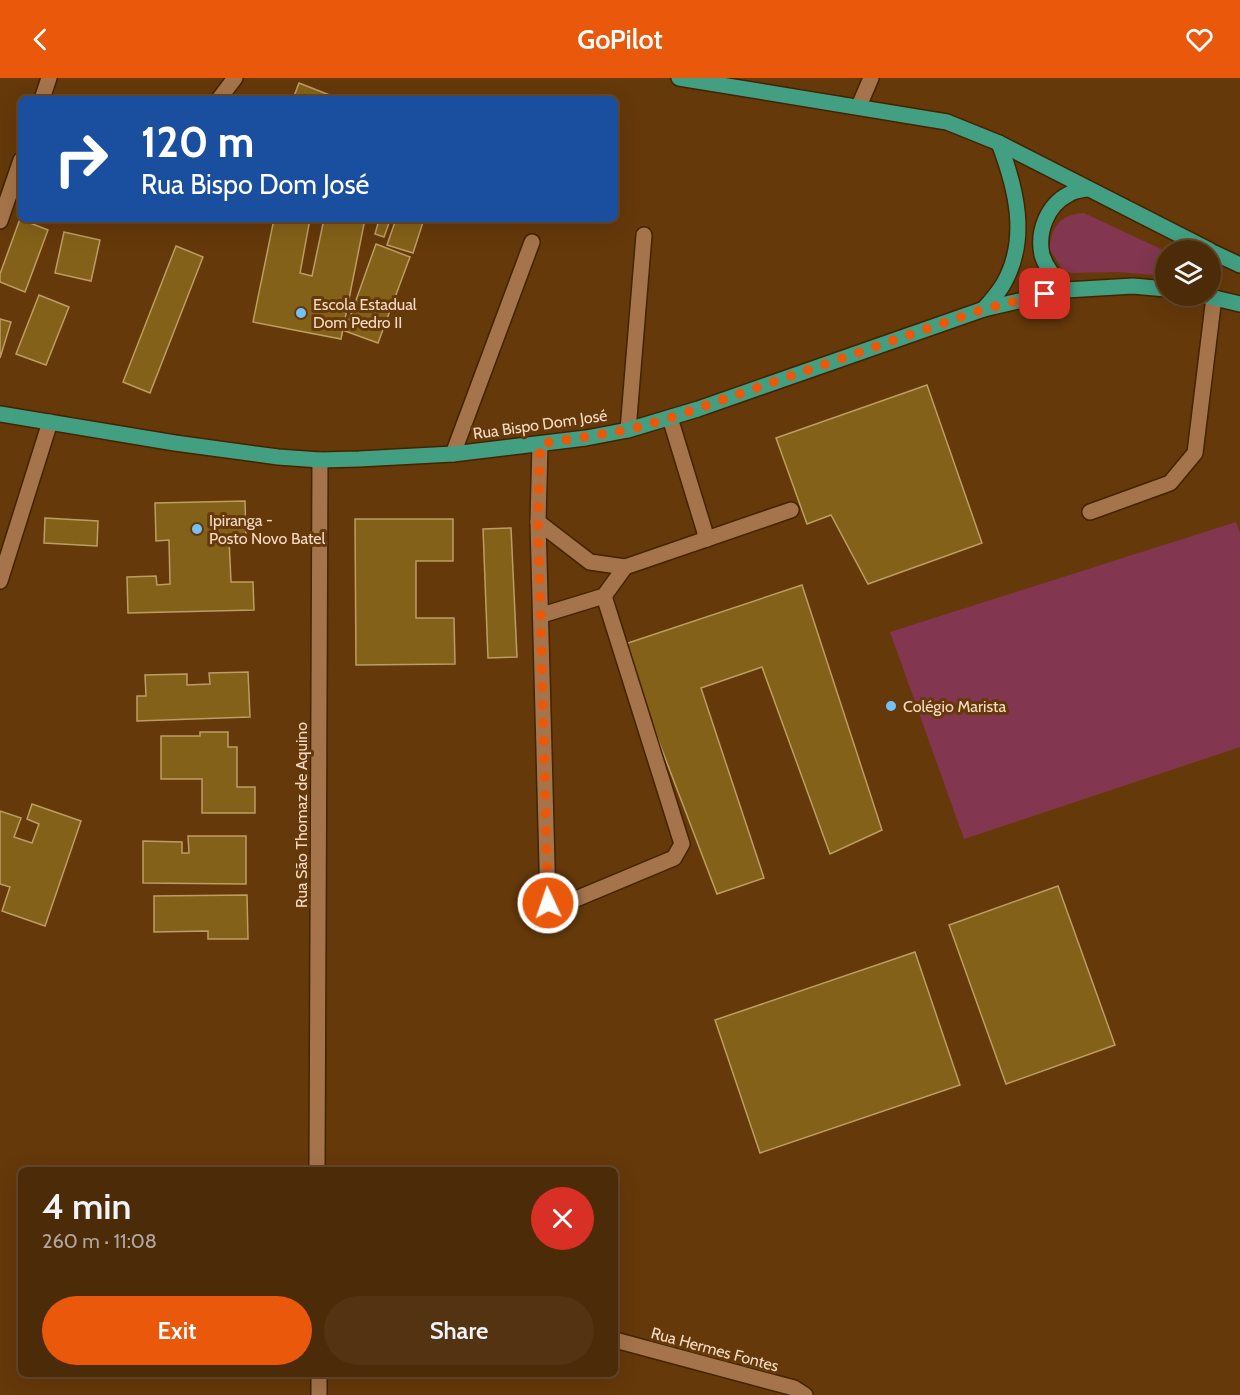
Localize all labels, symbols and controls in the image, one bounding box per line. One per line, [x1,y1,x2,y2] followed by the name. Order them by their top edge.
[24,23,57,56] icon: back
[577,23,663,56] text: GoPilot
[1183,23,1216,56] icon: heart
[141,116,254,168] text: 120 m
[42,120,120,198] icon: right
[141,168,369,201] text: Rua Bispo Dom José
[1155,240,1221,306] map controls
[1155,240,1221,306] button: layers
[1019,268,1070,319] pin
[1028,277,1061,310] icon: arrive
[313,295,417,332] place label: Escola Estadual Dom Pedro II
[294,306,308,320] marker: Escola Estadual Dom Pedro II
[472,406,608,443] street label: Rua Bispo Dom José
[209,511,326,548] place label: Ipiranga - Posto Novo Batel
[190,522,204,536] marker: Ipiranga - Posto Novo Batel
[903,697,1006,716] place label: Colégio Marista
[884,699,898,713] marker: Colégio Marista
[292,722,311,908] street label: Rua São Thomaz de Aquino
[516,871,580,935] position arrow
[42,1184,132,1228] text: 4 min
[531,1187,594,1250] button: close
[42,1229,157,1253] text: 260 m · 11:08
[42,1296,312,1365] button: Exit
[324,1296,594,1365] button: Share
[649,1323,781,1376] street label: Rua Hermes Fontes

